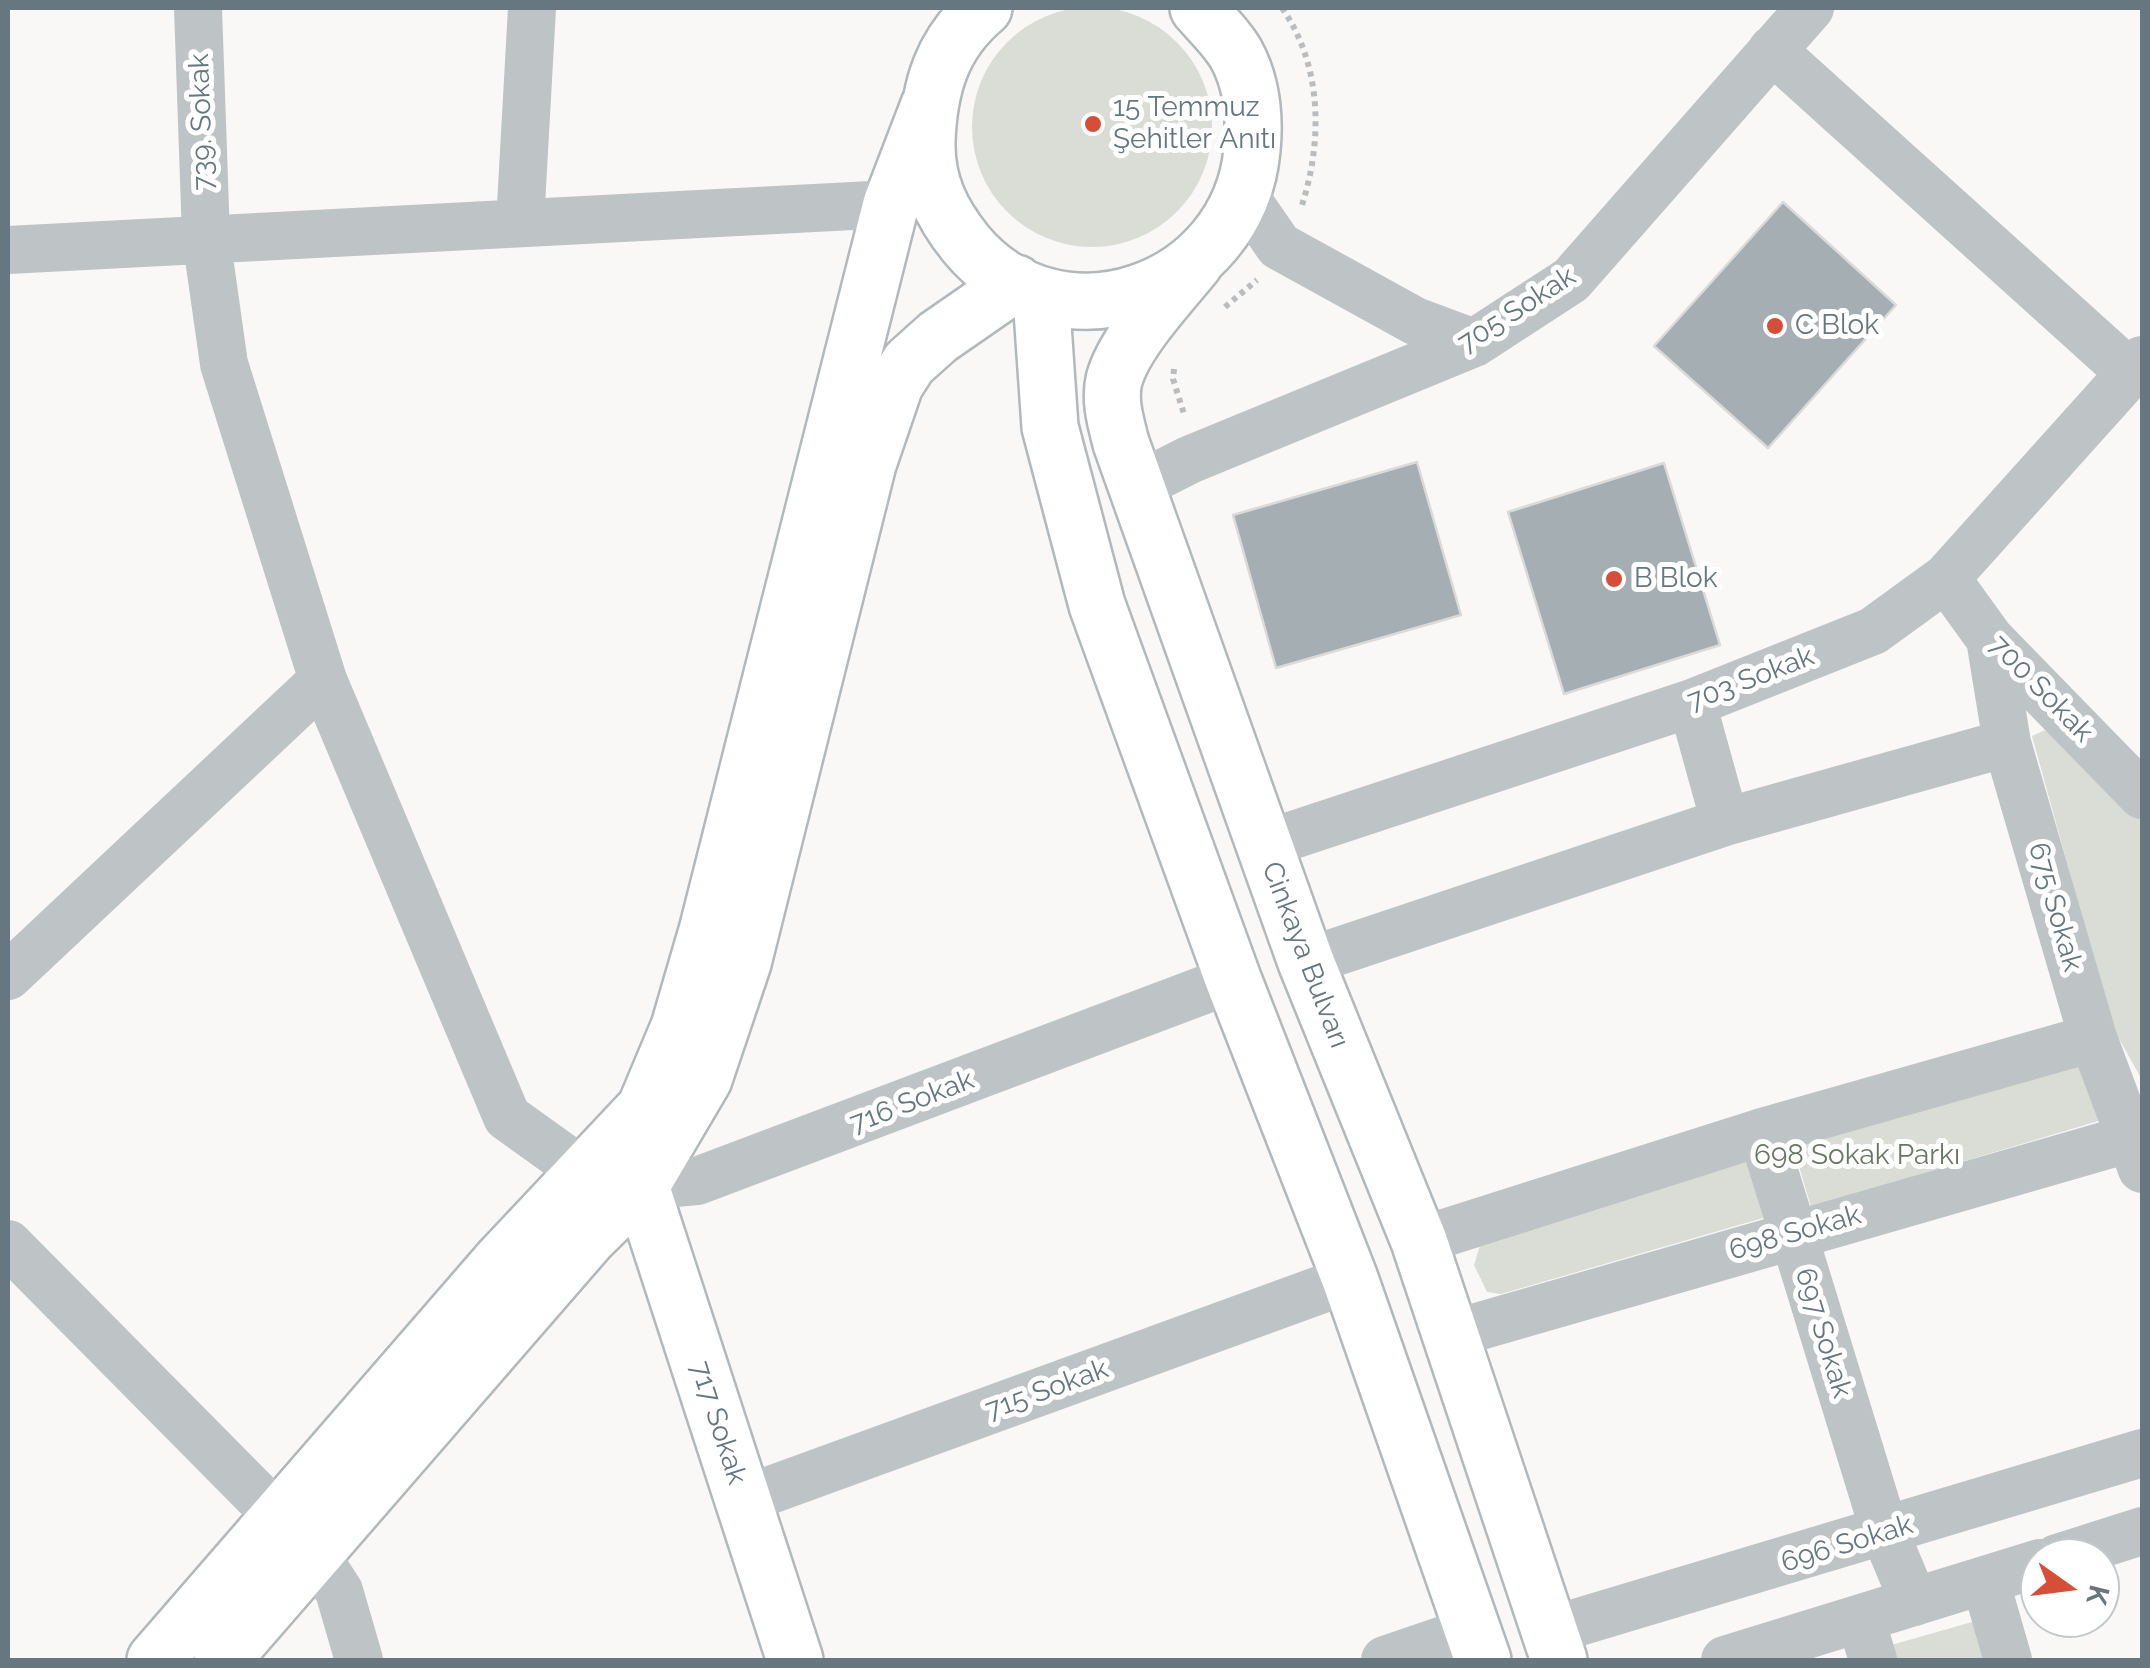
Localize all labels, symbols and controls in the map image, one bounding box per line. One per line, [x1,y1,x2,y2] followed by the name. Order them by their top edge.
[183,53,221,191] street label: 739. Sokak
[1113,91,1276,157] place label: 15 Temmuz Şehitler Anıtı
[1082,113,1104,135] marker: 15 Temmuz Şehitler Anıtı
[1452,260,1582,360] street label: 705 Sokak
[1795,309,1879,343] place label: C Blok
[1764,315,1786,337] marker: C Blok
[1634,562,1718,596] place label: B Blok
[1603,568,1625,590] marker: B Blok
[1982,629,2100,749] street label: 700 Sokak
[1683,640,1819,718] street label: 703 Sokak
[2021,839,2089,975] street label: 675 Sokak
[1254,857,1356,1053] street label: Cinkaya Bulvarı
[846,1063,978,1141] street label: 716 Sokak
[1754,1139,1960,1173] park label: 698 Sokak Parkı
[1725,1198,1865,1268] street label: 698 Sokak
[1787,1264,1859,1402] street label: 697 Sokak
[981,1352,1113,1428] street label: 715 Sokak
[682,1357,754,1489] street label: 717 Sokak
[1777,1508,1917,1580] street label: 696 Sokak
[2020,1538,2120,1638] north arrow
[2079,1582,2116,1608] text: K

